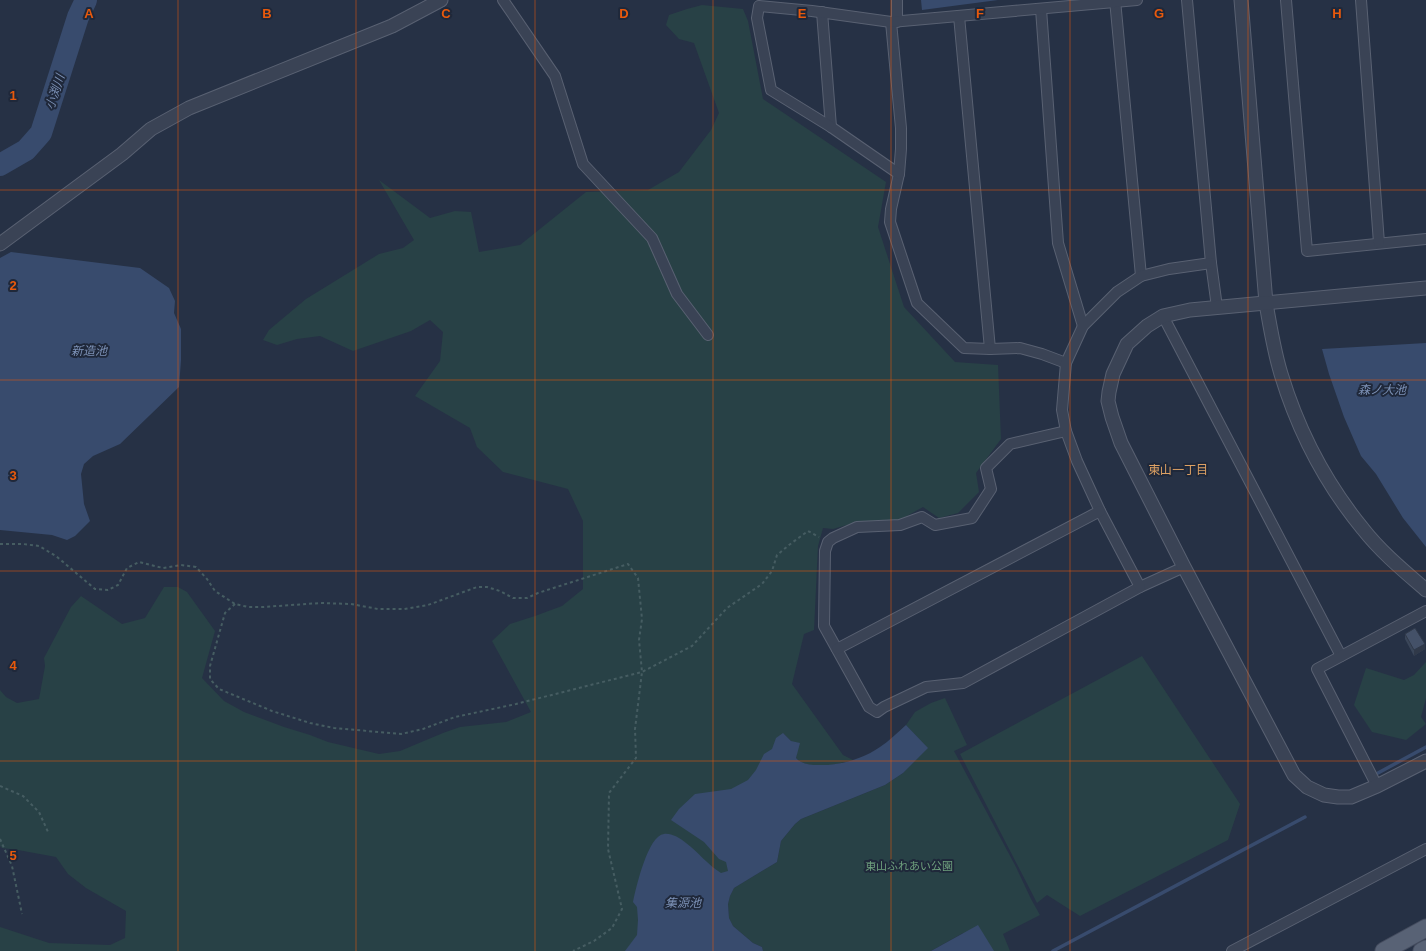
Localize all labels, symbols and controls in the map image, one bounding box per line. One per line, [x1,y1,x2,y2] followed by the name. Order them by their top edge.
[84,6,94,21] text: A
[262,6,272,21] text: B
[441,6,451,21] text: C
[619,6,629,21] text: D
[798,6,807,21] text: E
[976,6,984,21] text: F
[1154,6,1164,21] text: G
[1332,6,1342,21] text: H
[43,71,68,111] water label: 小渕川
[9,88,17,103] text: 1
[9,278,17,293] text: 2
[71,344,108,358] water label: 新造池
[1358,383,1407,397] water label: 森ノ大池
[1148,463,1208,477] district label: 東山一丁目
[9,468,17,483] text: 3
[9,658,17,673] text: 4
[9,848,17,863] text: 5
[865,860,953,872] park label: 東山ふれあい公園
[665,896,702,910] water label: 集源池

